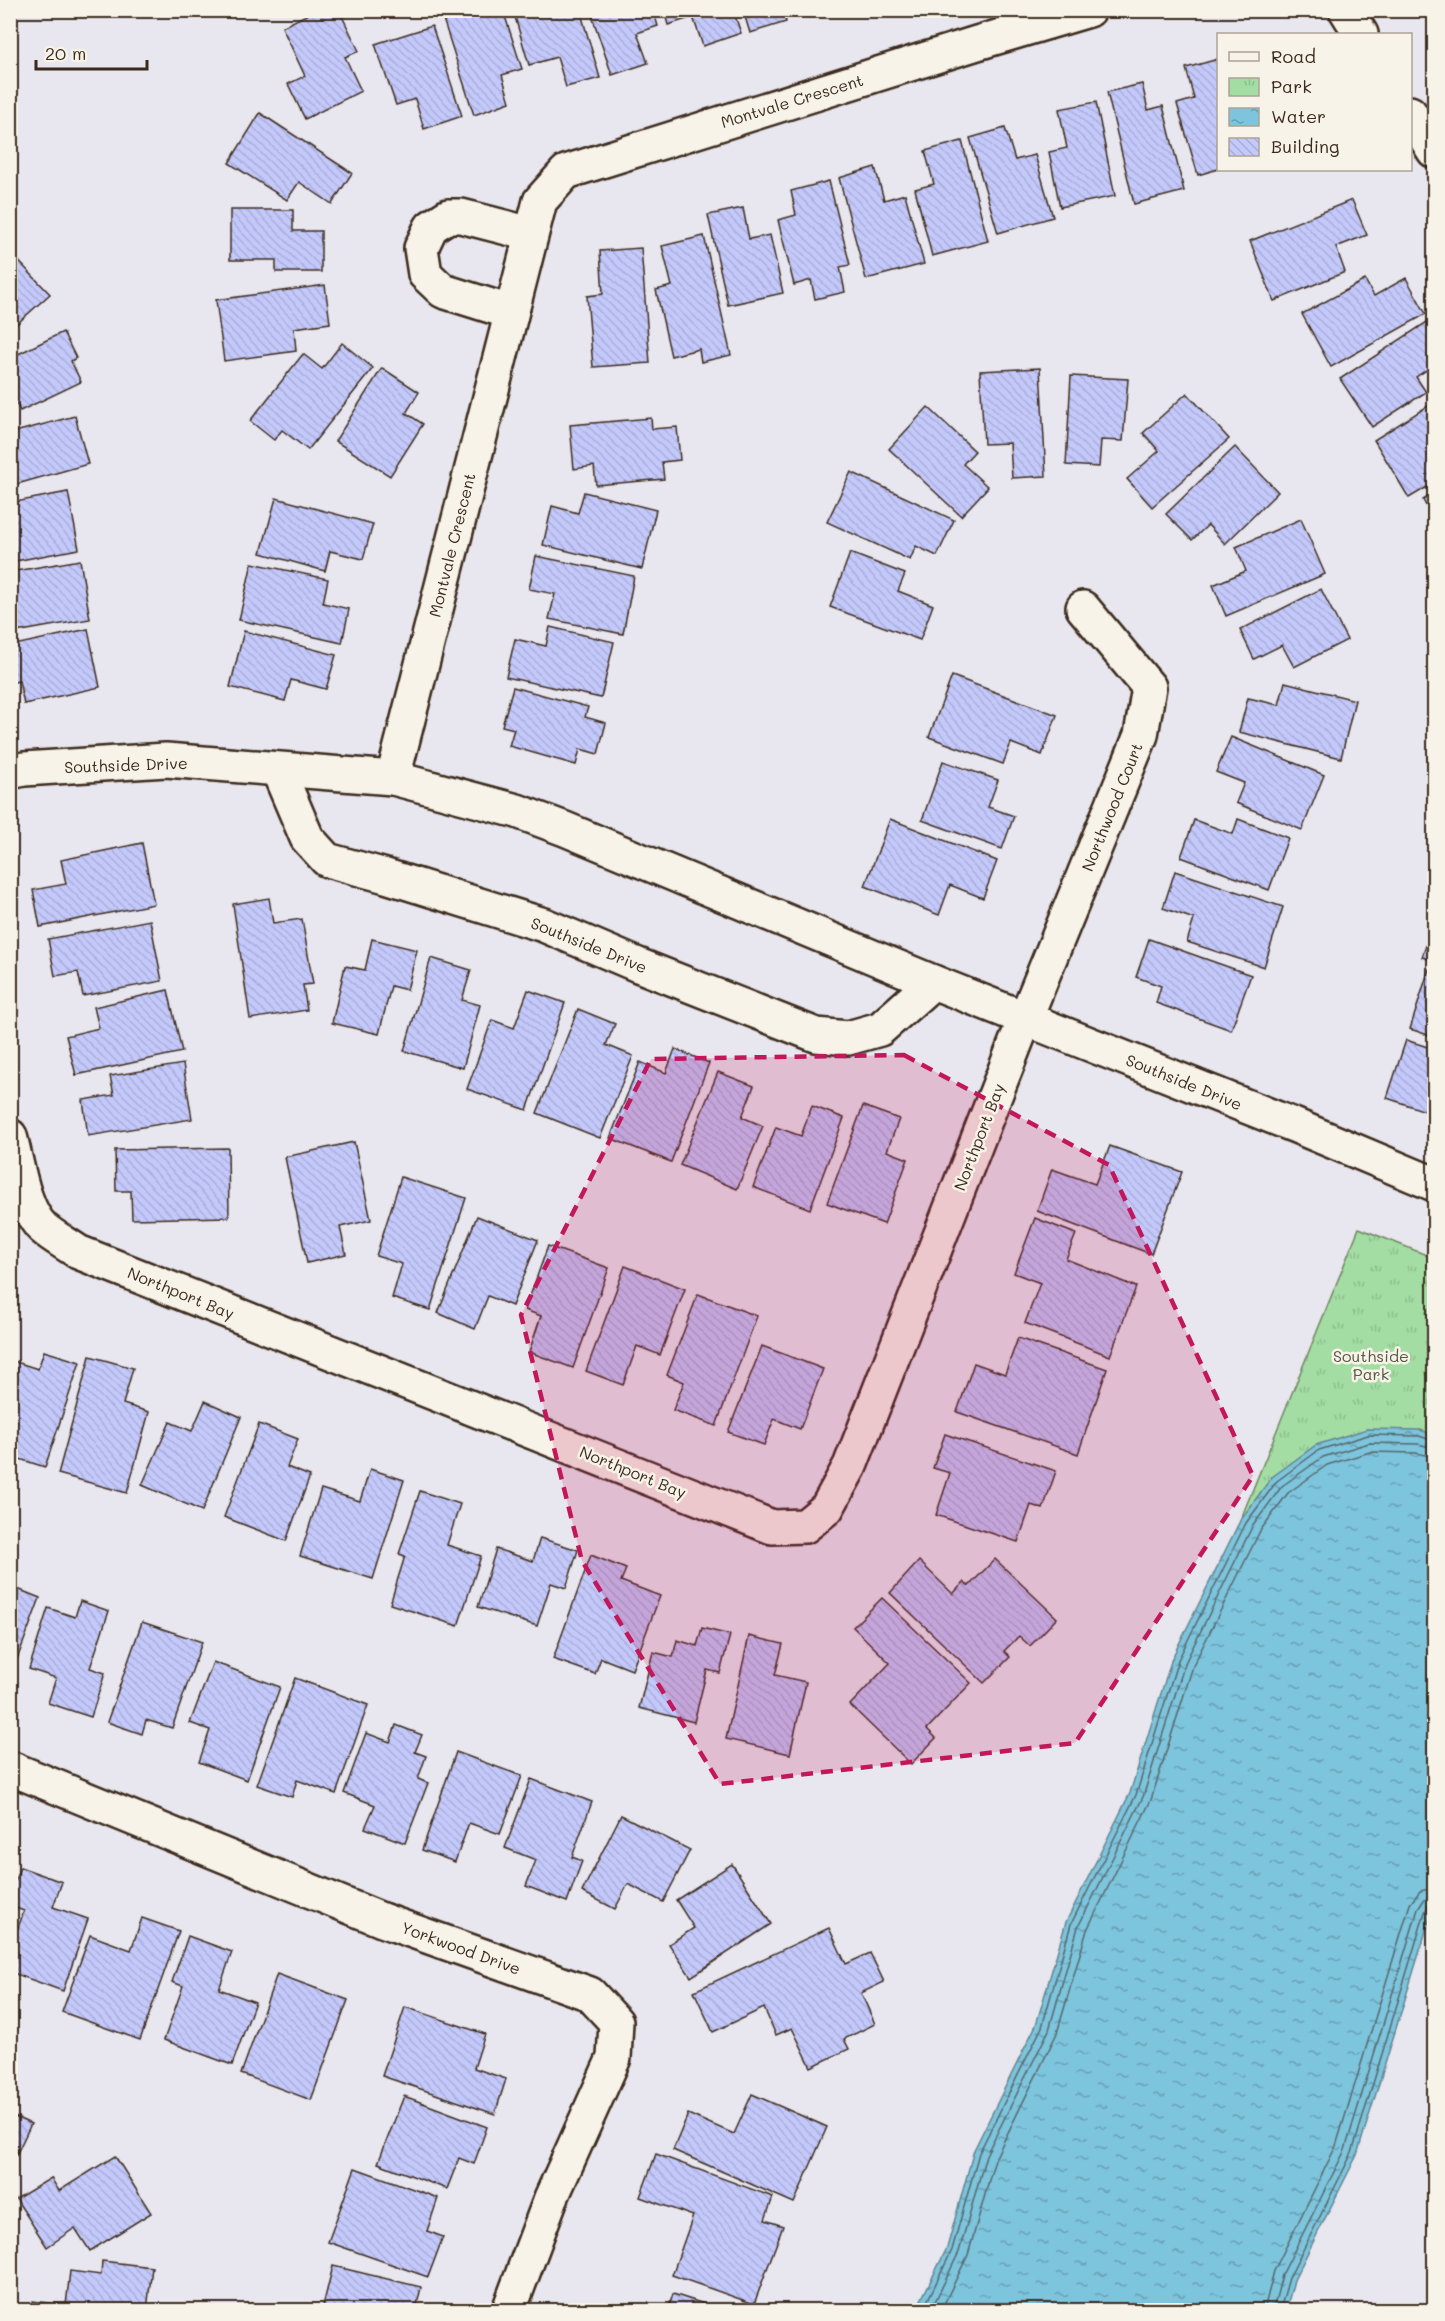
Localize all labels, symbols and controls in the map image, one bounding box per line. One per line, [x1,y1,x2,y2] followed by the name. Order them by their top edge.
[36,33,147,71] scale bar
[1217,33,1412,171] legend
[45,41,86,65] text: 20 m
[1271,44,1316,68] text: Road
[718,69,866,132] street label: Montvale Crescent
[1271,74,1312,98] text: Park
[1271,104,1326,128] text: Water
[1271,134,1339,158] text: Building
[423,471,480,619] street label: Montvale Crescent
[1076,739,1147,874] street label: Northwood Court
[64,752,188,777] street label: Southside Drive
[528,912,650,977] street label: Southside Drive
[1123,1049,1245,1114] street label: Southside Drive
[948,1080,1009,1193] street label: Northport Bay
[125,1262,238,1323] street label: Northport Bay
[1333,1345,1409,1384] park label: Southside Park
[577,1441,690,1502] street label: Northport Bay
[399,1916,524,1979] street label: Yorkwood Drive

